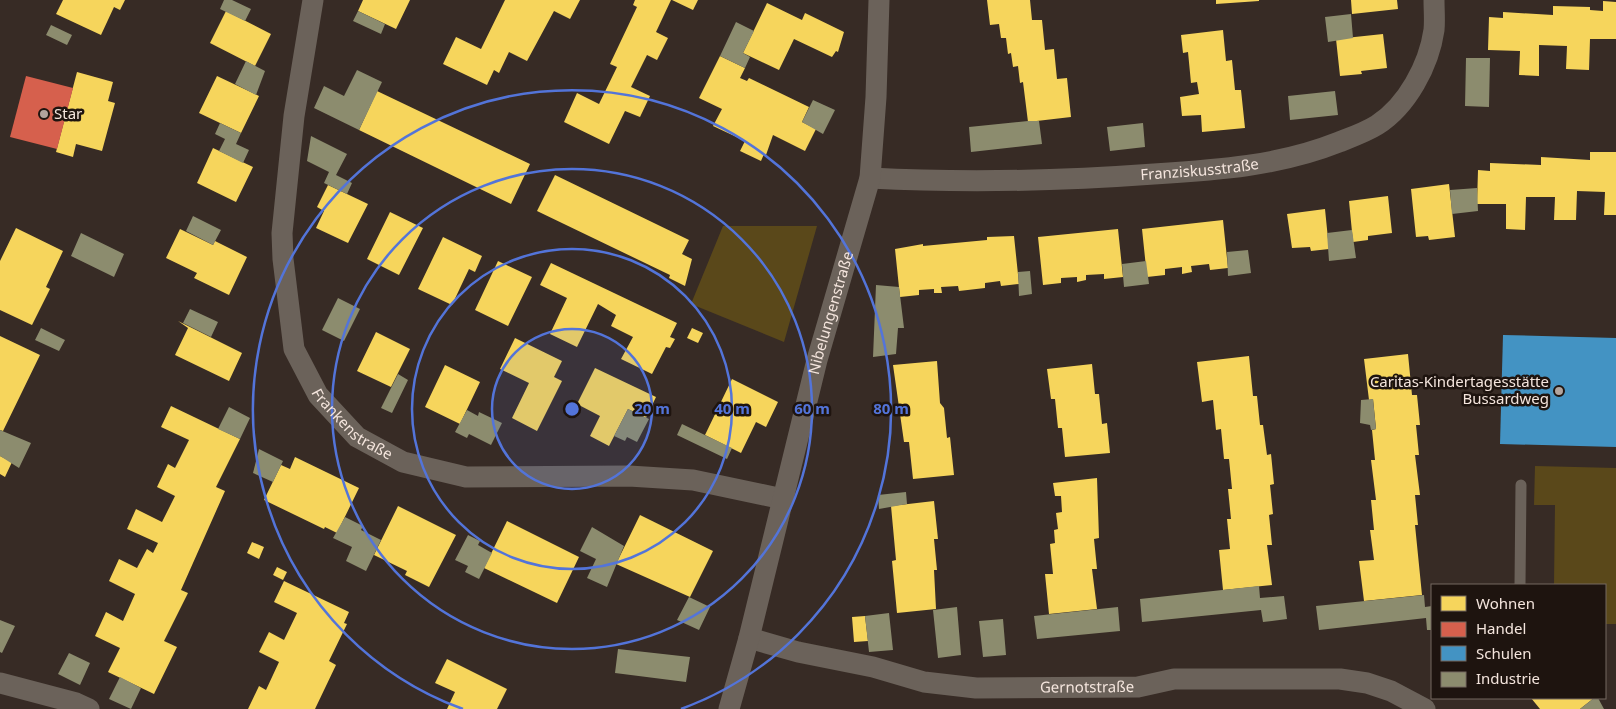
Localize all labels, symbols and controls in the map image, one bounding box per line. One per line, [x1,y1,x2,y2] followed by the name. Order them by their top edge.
[54,103,82,123] place label: Star
[38,108,50,120] marker: Star
[1140,153,1260,184] street label: Franziskusstraße
[803,249,857,376] street label: Nibelungenstraße
[1370,371,1549,408] place label: Caritas-Kindertagesstätte Bussardweg
[307,385,396,464] street label: Frankenstraße
[1553,385,1565,397] marker: Caritas-Kindertagesstätte Bussardweg
[634,398,670,418] text: 20 m
[714,398,750,418] text: 40 m
[794,398,830,418] text: 60 m
[873,398,909,418] text: 80 m
[563,400,581,418] centre of rings
[1431,584,1606,699] legend
[1476,593,1535,613] text: Wohnen
[1476,618,1526,638] text: Handel
[1476,643,1532,663] text: Schulen
[1476,668,1540,688] text: Industrie
[1040,676,1134,697] street label: Gernotstraße

